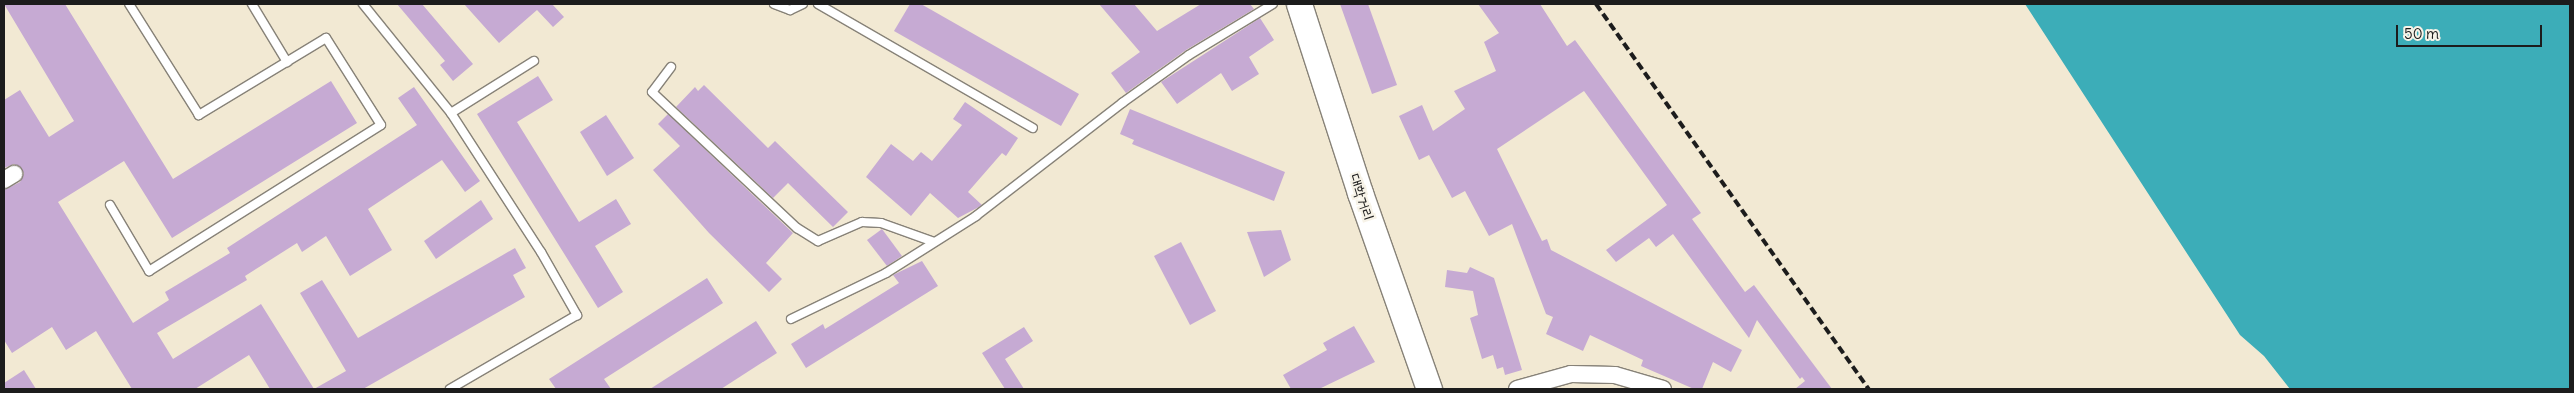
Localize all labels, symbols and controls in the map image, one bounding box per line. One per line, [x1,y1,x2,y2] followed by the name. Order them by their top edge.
[2399,15,2545,47] scale bar
[2404,24,2439,43] text: 50 m
[1346,171,1378,223] street label: 대학거리

